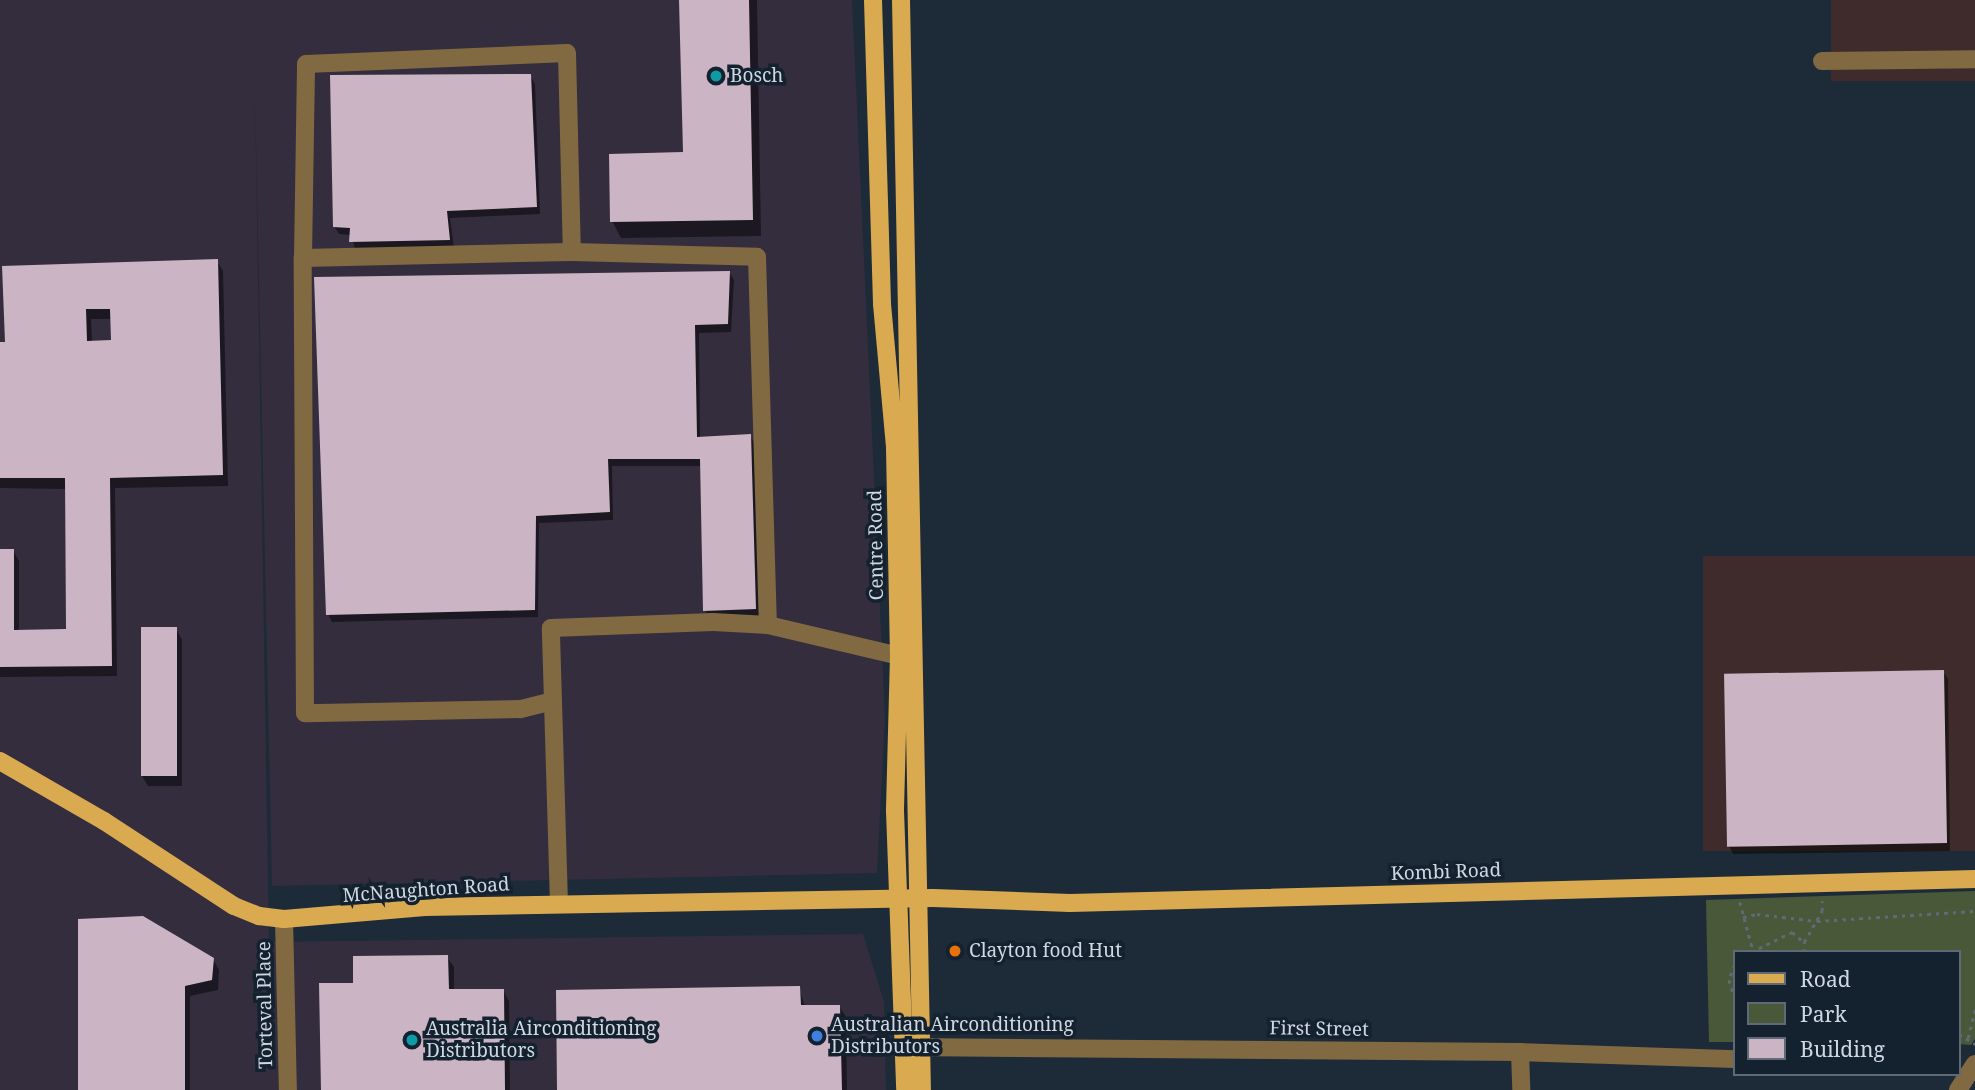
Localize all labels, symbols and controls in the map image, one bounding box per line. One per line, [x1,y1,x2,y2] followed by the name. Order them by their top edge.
[730,65,783,87] place label: Bosch
[708,68,724,84] marker: Bosch
[864,490,888,600] street label: Centre Road
[1390,859,1502,885] street label: Kombi Road
[342,873,510,907] street label: McNaughton Road
[969,940,1122,962] place label: Clayton food Hut
[252,941,278,1069] street label: Torteval Place
[947,943,963,959] marker: Clayton food Hut
[1734,950,1961,1076] legend
[1800,965,1851,993] text: Road
[1800,1000,1847,1028] text: Park
[831,1014,1074,1058] place label: Australian Airconditioning Distributors
[1269,1017,1369,1041] street label: First Street
[426,1018,656,1062] place label: Australia Airconditioning Distributors
[809,1028,825,1044] marker: Australian Airconditioning Distributors
[404,1032,420,1048] marker: Australia Airconditioning Distributors
[1800,1035,1885,1063] text: Building

